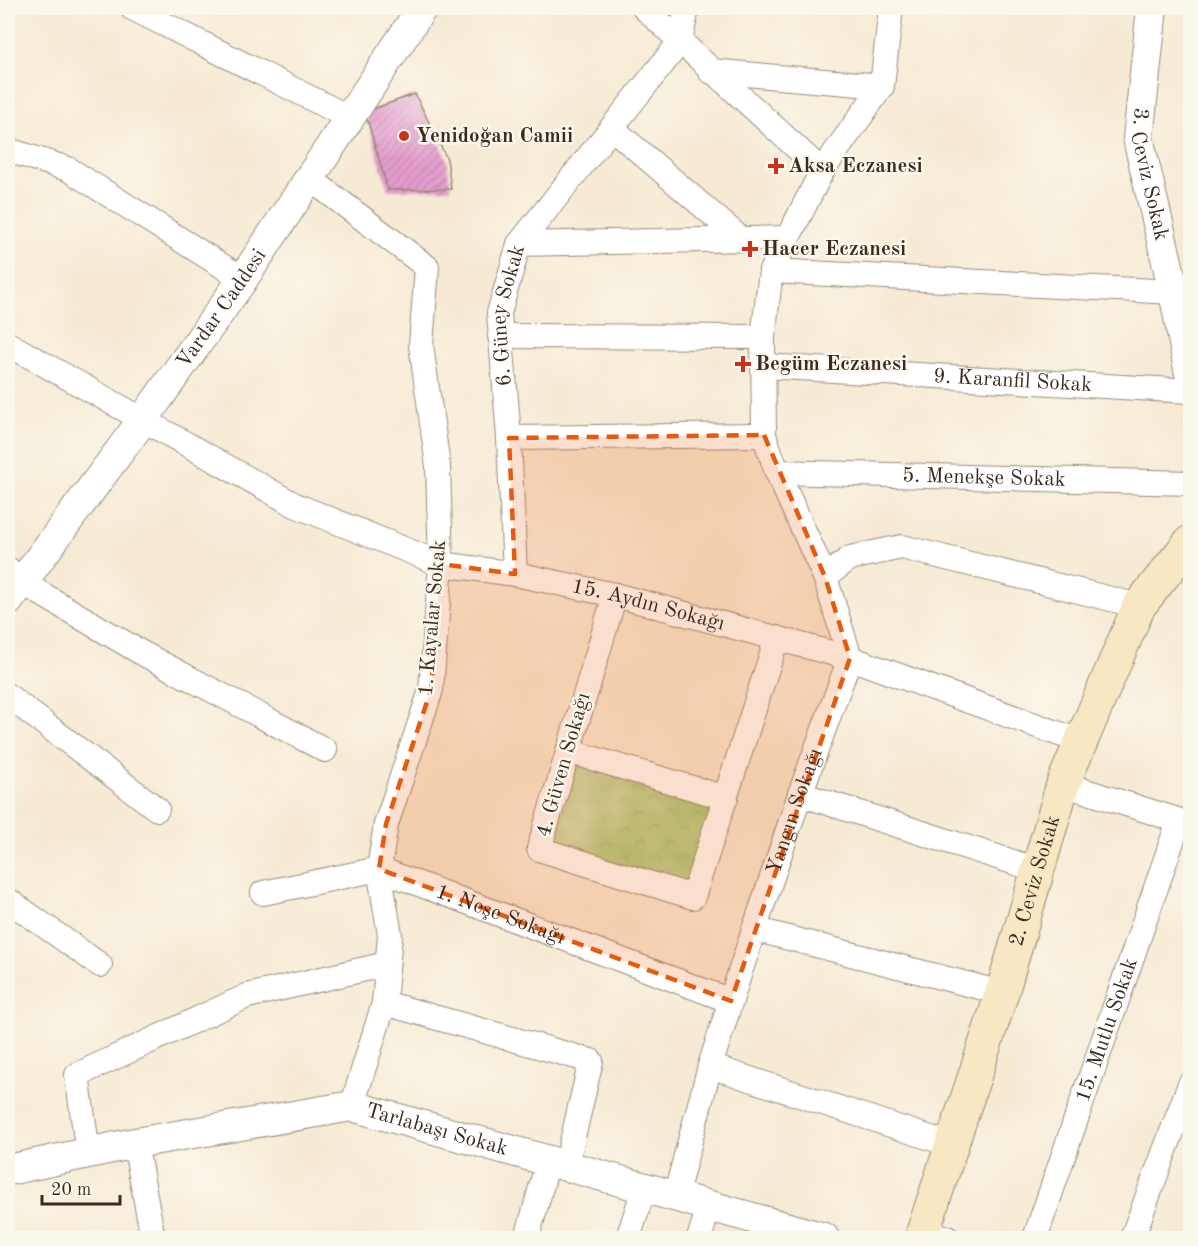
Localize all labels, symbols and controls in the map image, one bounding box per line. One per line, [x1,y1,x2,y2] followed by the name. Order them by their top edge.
[1126,107,1172,243] street label: 3. Ceviz Sokak
[416,126,573,147] place label: Yenidoğan Camii
[397,129,411,143] marker: Yenidoğan Camii
[788,156,923,177] place label: Aksa Eczanesi
[769,159,783,173] marker: Aksa Eczanesi
[762,239,906,260] place label: Hacer Eczanesi
[488,242,529,387] street label: 6. Güney Sokak
[743,242,757,256] marker: Hacer Eczanesi
[173,245,270,372] street label: Vardar Caddesi
[755,354,907,375] place label: Begüm Eczanesi
[736,357,750,371] marker: Begüm Eczanesi
[933,365,1093,396] street label: 9. Karanfil Sokak
[902,465,1066,490] street label: 5. Menekşe Sokak
[416,539,450,697] street label: 1. Kayalar Sokak
[570,576,727,634] street label: 15. Aydın Sokağı
[533,690,595,840] street label: 4. Güven Sokağı
[763,746,826,877] street label: Yangın Sokağı
[1006,813,1064,949] street label: 2. Ceviz Sokak
[433,881,568,948] street label: 1. Neşe Sokağı
[1072,955,1141,1105] street label: 15. Mutlu Sokak
[363,1100,510,1160] street label: Tarlabaşı Sokak
[42,1168,120,1206] scale bar
[51,1181,91,1199] text: 20 m

